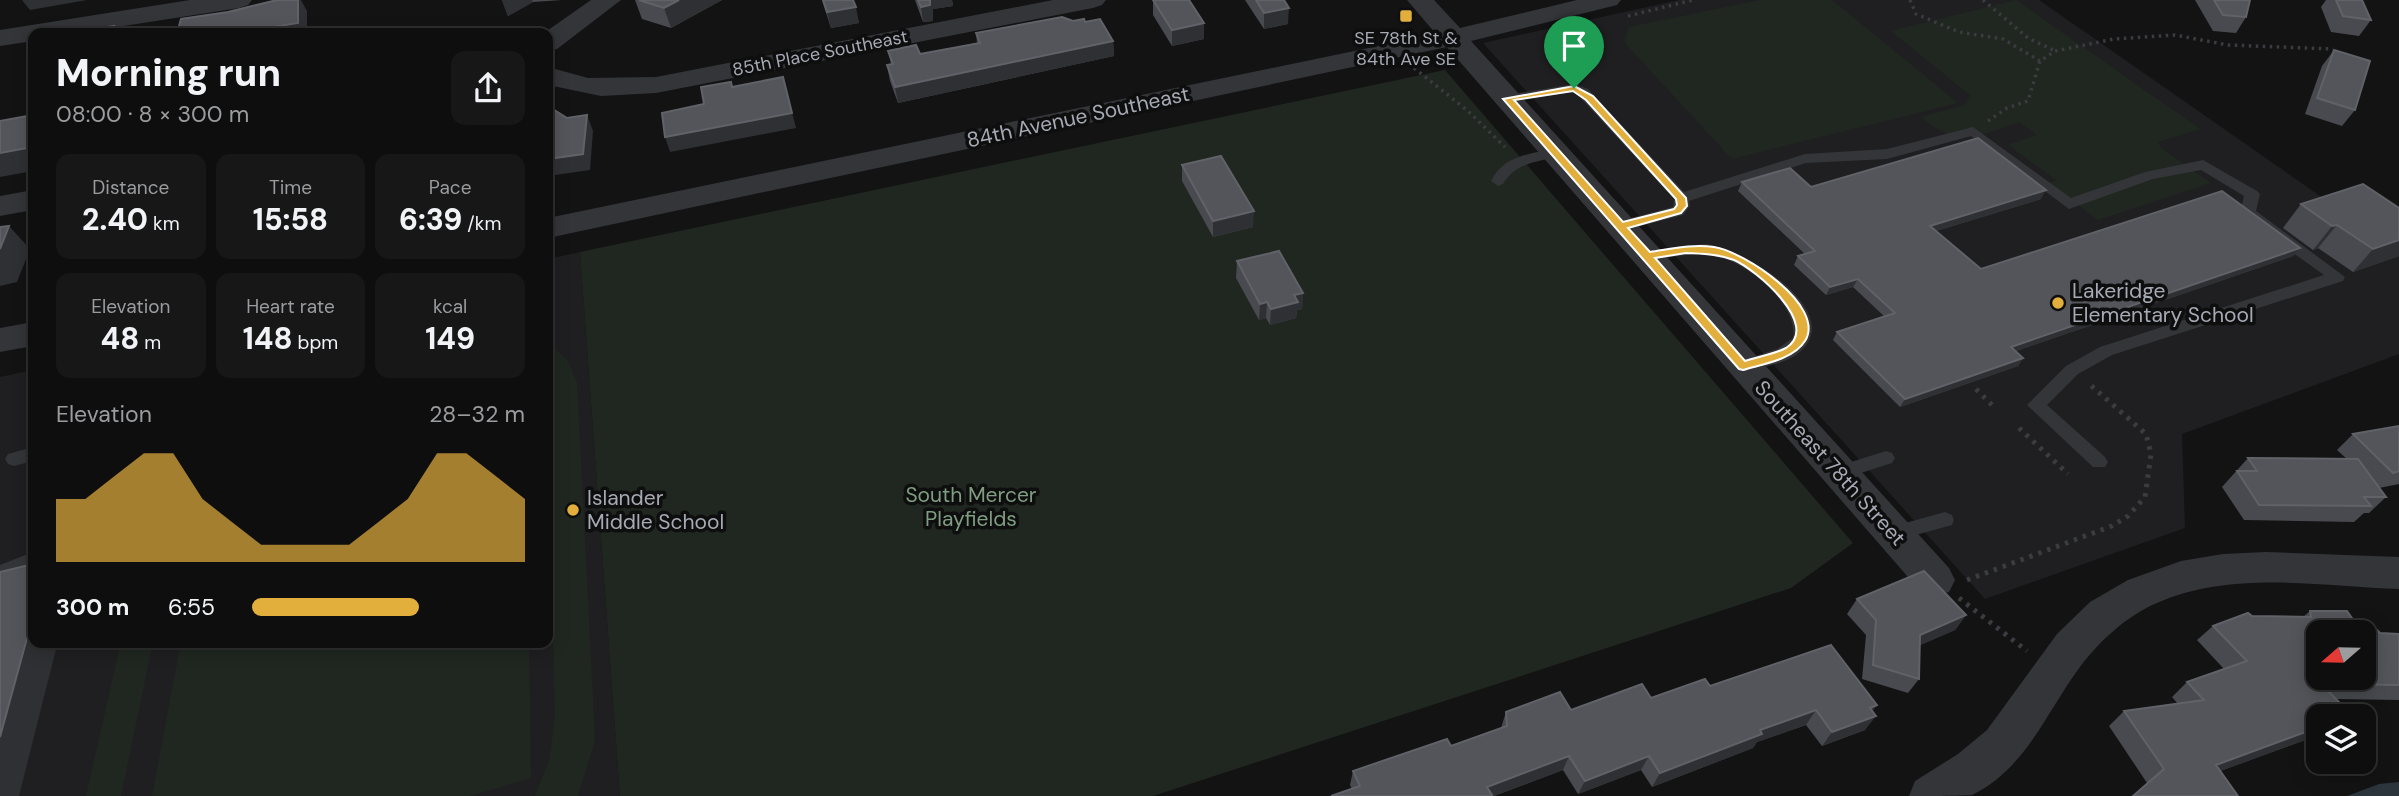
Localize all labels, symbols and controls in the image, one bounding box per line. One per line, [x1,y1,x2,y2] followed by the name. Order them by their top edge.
[1398,8,1414,24] marker: SE 78th St & 84th Ave SE
[1544,16,1604,88] pin
[730,24,910,82] street label: 85th Place Southeast
[1354,26,1458,71] place label: SE 78th St & 84th Ave SE
[1555,27,1593,65] icon: arrive
[56,48,281,98] text: Morning run
[451,51,525,125] button: share
[964,80,1192,154] street label: 84th Avenue Southeast
[56,99,249,129] text: 08:00 · 8 × 300 m
[92,175,169,200] text: Distance
[269,175,312,200] text: Time
[429,175,471,200] text: Pace
[82,200,148,239] text: 2.40
[253,200,328,239] text: 15:58
[399,200,462,239] text: 6:39
[148,211,180,236] text: km
[462,211,501,236] text: /km
[2072,277,2254,329] place label: Lakeridge Elementary School
[91,294,170,319] text: Elevation
[246,294,335,319] text: Heart rate
[433,294,467,319] text: kcal
[2050,295,2066,311] marker: Lakeridge Elementary School
[100,319,139,358] text: 48
[243,319,292,358] text: 148
[425,319,475,358] text: 149
[139,330,161,355] text: m
[292,330,338,355] text: bpm
[1748,374,1912,552] street label: Southeast 78th Street
[56,399,152,429] text: Elevation
[429,399,525,429] text: 28–32 m
[905,481,1037,533] park label: South Mercer Playfields
[587,484,724,536] place label: Islander Middle School
[565,502,581,518] marker: Islander Middle School
[56,592,129,622] text: 300 m
[168,592,215,622] text: 6:55
[2306,620,2376,690] north arrow
[2306,620,2376,774] map controls
[2306,704,2376,774] button: layers

